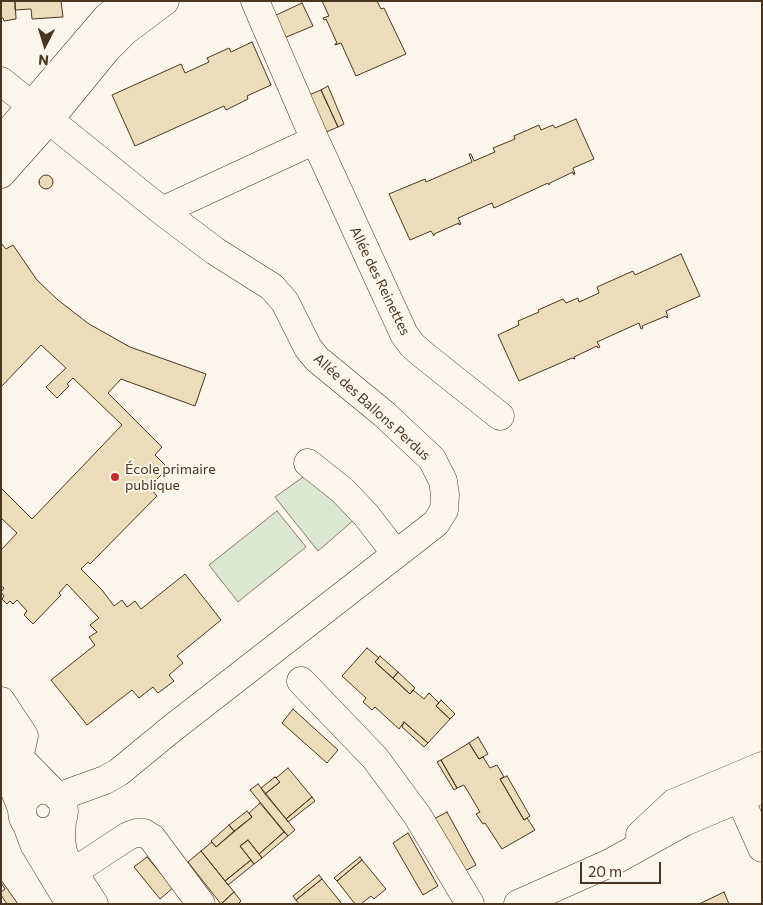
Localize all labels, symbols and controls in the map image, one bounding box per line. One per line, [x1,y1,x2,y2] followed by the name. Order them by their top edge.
[20,20,70,70] north arrow
[38,52,50,69] text: N
[346,224,414,338] street label: Allée des Reinettes
[310,350,434,464] street label: Allée des Ballons Perdus
[125,461,216,494] place label: École primaire publique
[109,471,121,483] marker: École primaire publique
[583,852,664,884] scale bar
[588,862,622,880] text: 20 m

